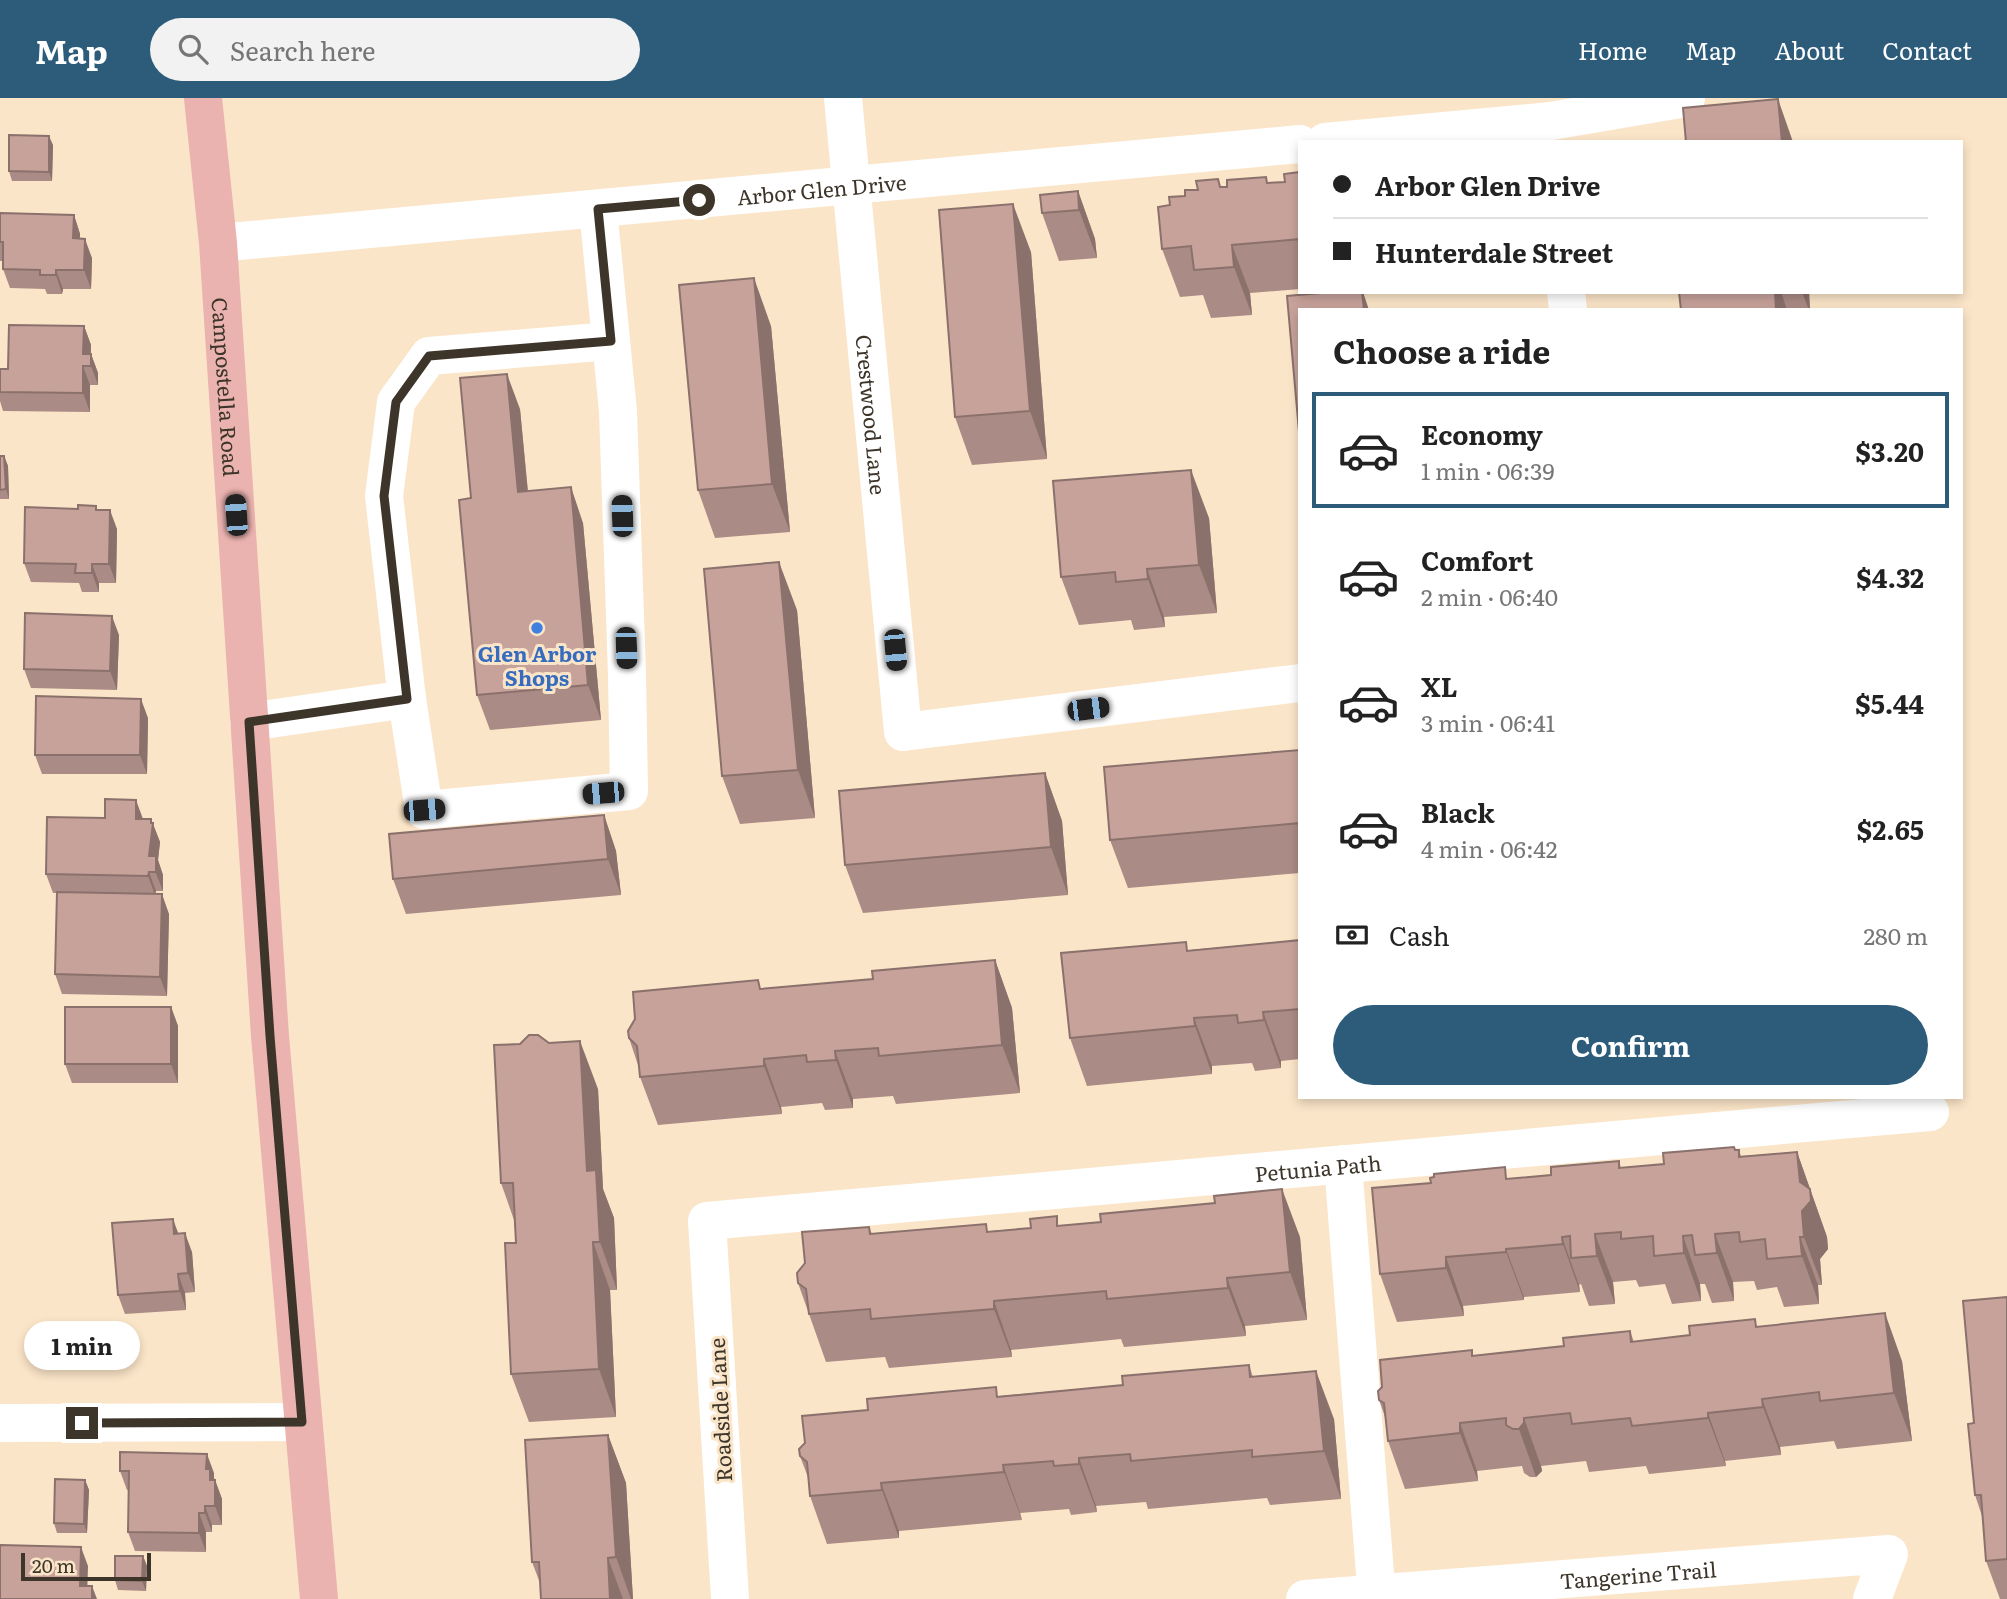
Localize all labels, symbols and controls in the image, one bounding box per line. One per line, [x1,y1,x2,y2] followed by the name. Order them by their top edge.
[150,18,640,81] search box
[35,25,108,74] text: Map
[174,30,212,68] icon: search
[230,30,376,69] text: Search here
[1578,32,1647,67] text: Home
[1685,32,1736,67] text: Map
[1774,32,1844,67] text: About
[1882,32,1972,67] text: Contact
[735,165,908,211] street label: Arbor Glen Drive
[1375,165,1600,204] text: Arbor Glen Drive
[683,184,715,216] route start
[1375,232,1613,271] text: Hunterdale Street
[206,296,249,478] street label: Campostella Road
[1333,326,1550,374] text: Choose a ride
[850,333,896,496] street label: Crestwood Lane
[1421,414,1543,453] text: Economy
[1337,419,1400,482] icon: car
[1855,431,1924,470] text: $3.20
[1421,453,1555,487] text: 1 min · 06:39
[225,493,248,537] car
[611,495,634,537] car
[1421,540,1533,579] text: Comfort
[1337,545,1400,608] icon: car
[1856,557,1924,596] text: $4.32
[1421,579,1558,613] text: 2 min · 06:40
[529,620,545,636] marker: Glen Arbor Shops
[615,627,638,669] car
[883,628,908,672] car
[478,637,597,692] place label: Glen Arbor Shops
[1421,666,1458,705] text: XL
[1337,671,1400,734] icon: car
[1855,683,1924,722] text: $5.44
[1066,696,1111,722] car
[1421,705,1555,739] text: 3 min · 06:41
[582,781,625,805] car
[1421,792,1495,831] text: Black
[1337,797,1400,860] icon: car
[403,798,446,822] car
[1857,809,1924,848] text: $2.65
[1421,831,1558,865] text: 4 min · 06:42
[1389,915,1450,954] text: Cash
[1333,916,1371,954] icon: cash
[1863,918,1928,952] text: 280 m
[1333,1005,1928,1085] button: Confirm
[1253,1145,1383,1188] street label: Petunia Path
[24,1322,140,1370] callout: 1 min
[51,1328,113,1362] text: 1 min
[700,1337,738,1483] street label: Roadside Lane
[66,1407,98,1439] route end
[21,1550,150,1582] scale bar
[32,1551,75,1579] text: 20 m
[1558,1552,1718,1595] street label: Tangerine Trail

